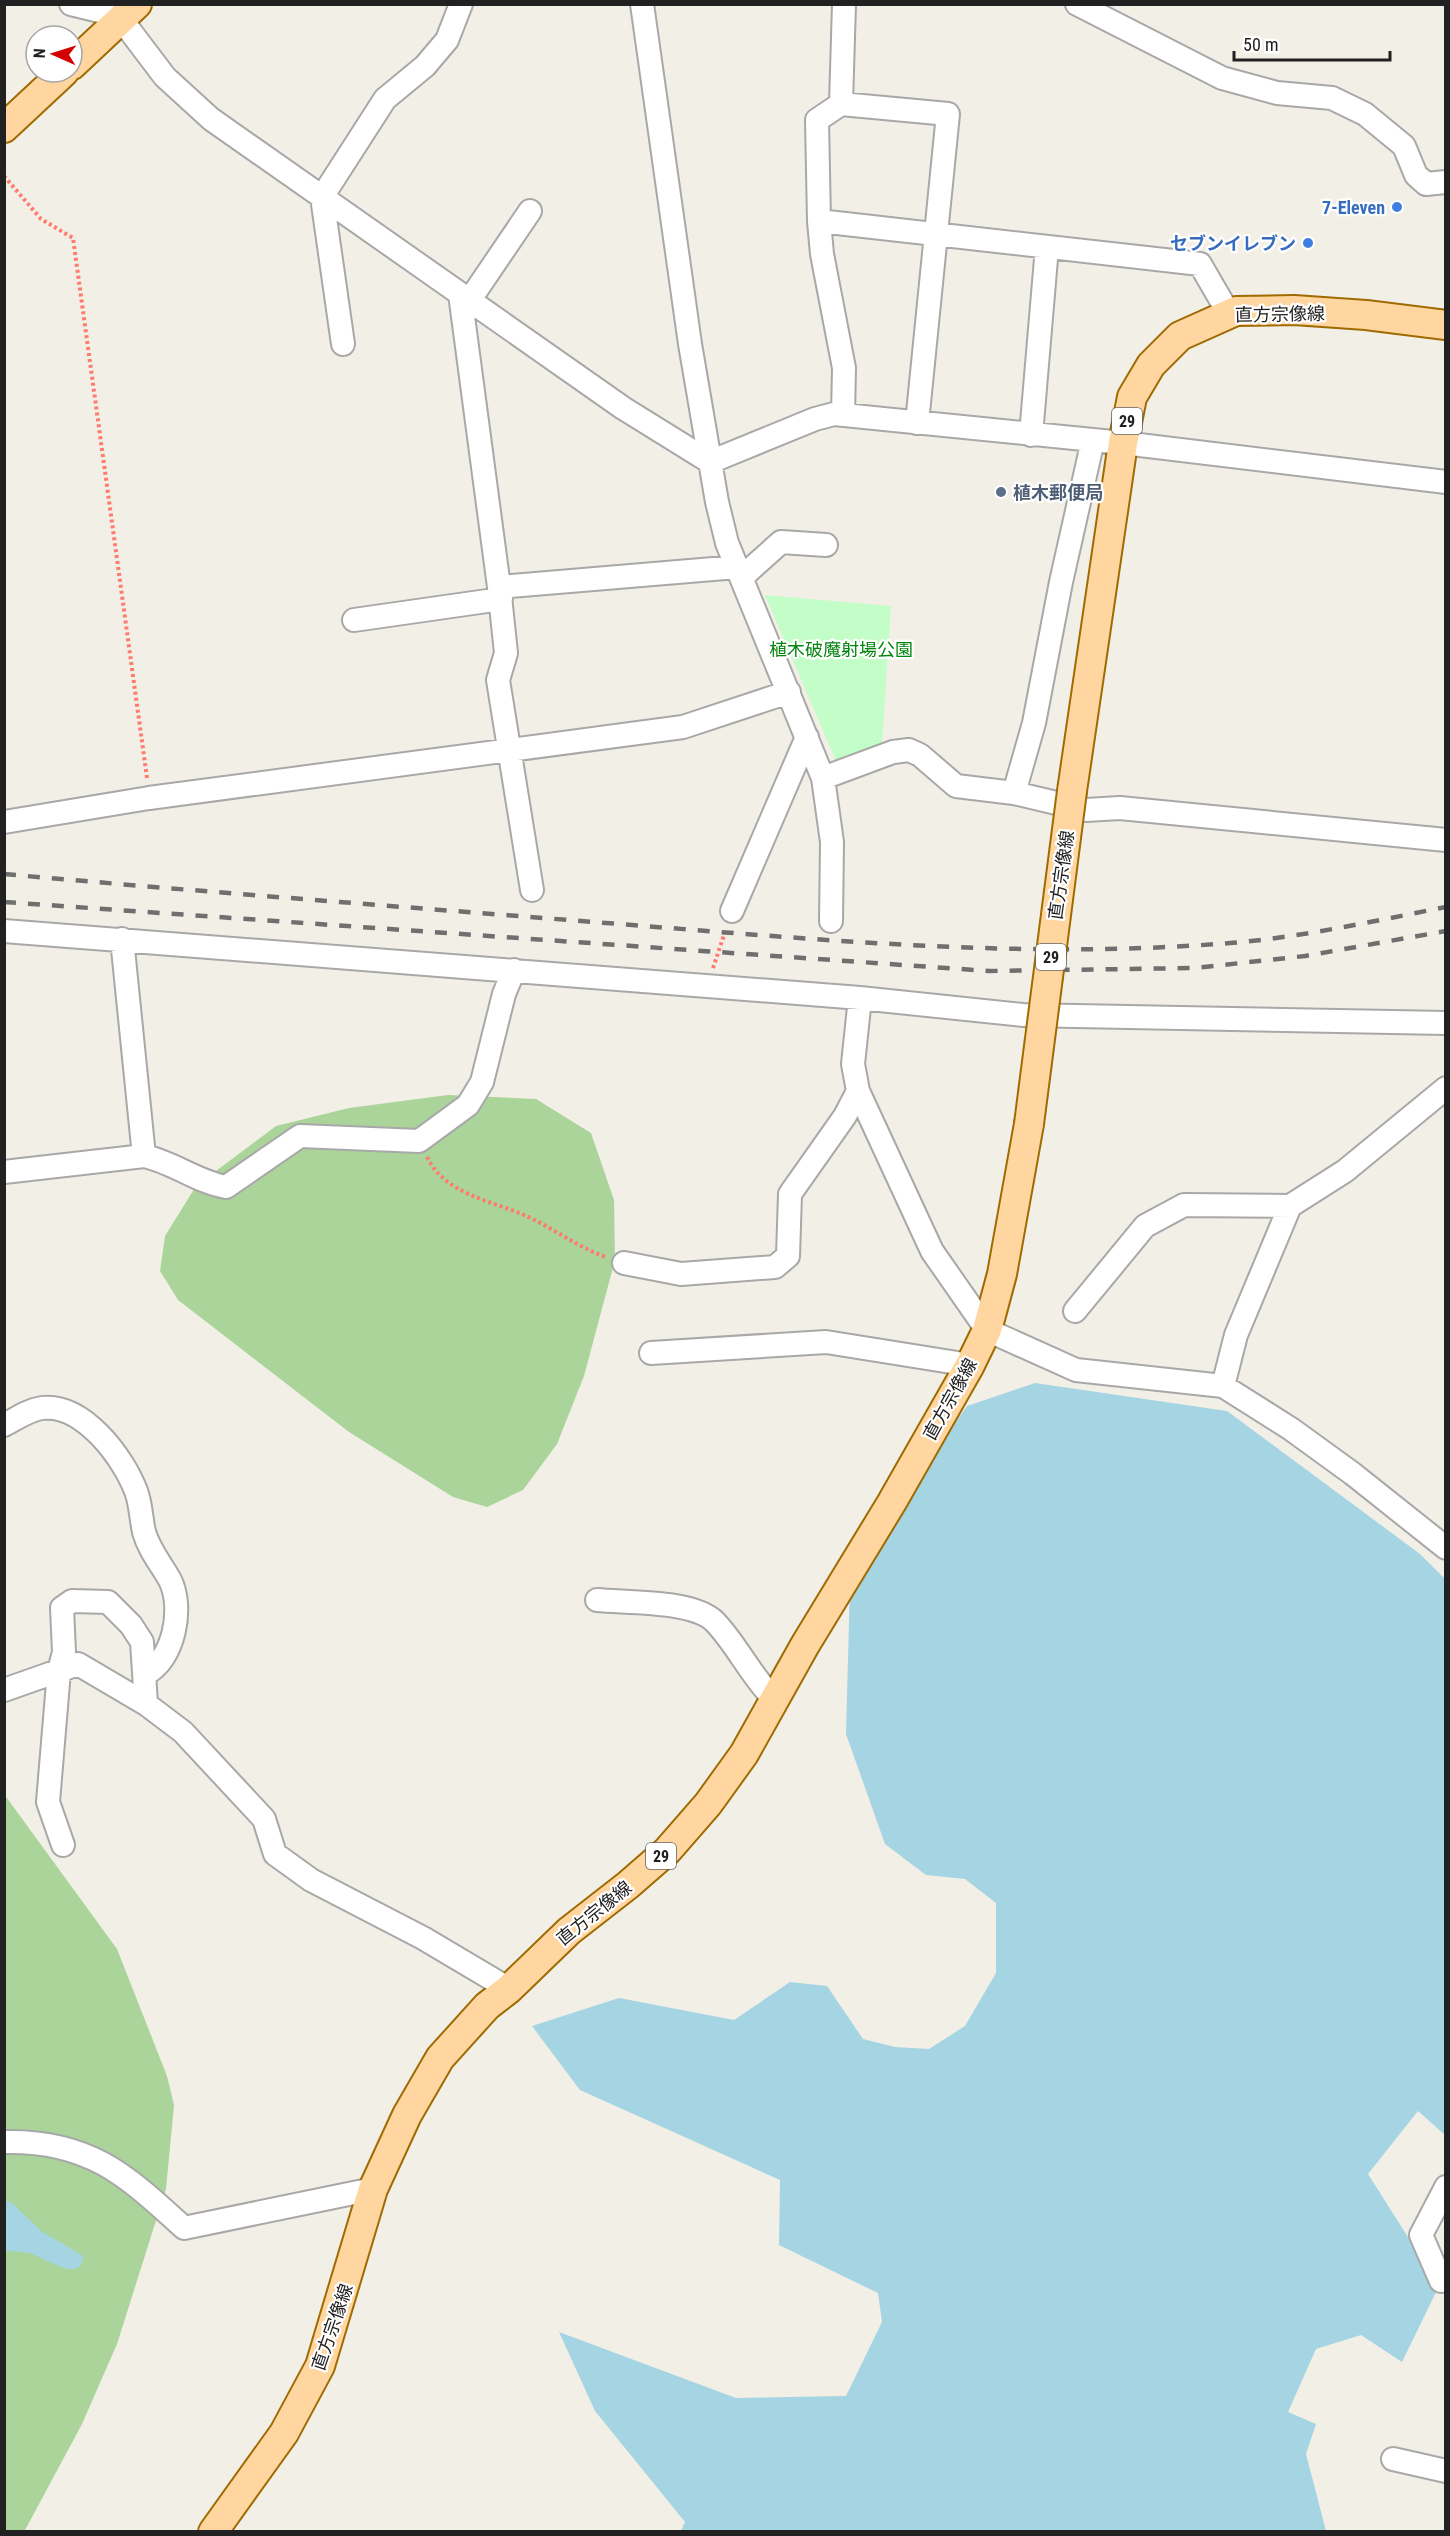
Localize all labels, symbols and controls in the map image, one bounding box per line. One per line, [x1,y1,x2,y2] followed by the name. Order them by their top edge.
[24,24,84,84] north arrow
[1234,24,1390,62] scale bar
[1243,34,1278,55] text: 50 m
[30,48,49,59] text: N
[1322,197,1385,218] place label: 7-Eleven
[1390,200,1404,214] marker: 7-Eleven
[1170,233,1296,254] place label: セブンイレブン
[1301,236,1315,250] marker: セブンイレブン
[1235,303,1325,325] street label: 直方宗像線
[1112,408,1142,434] road number: 29
[1013,482,1103,503] place label: 植木郵便局
[994,485,1008,499] marker: 植木郵便局
[769,639,913,660] park label: 植木破魔射場公園
[1044,829,1078,921] street label: 直方宗像線
[1036,944,1066,970] road number: 29
[919,1355,981,1443] street label: 直方宗像線
[646,1843,676,1869] road number: 29
[552,1877,636,1949] street label: 直方宗像線
[307,2281,357,2373] street label: 直方宗像線

